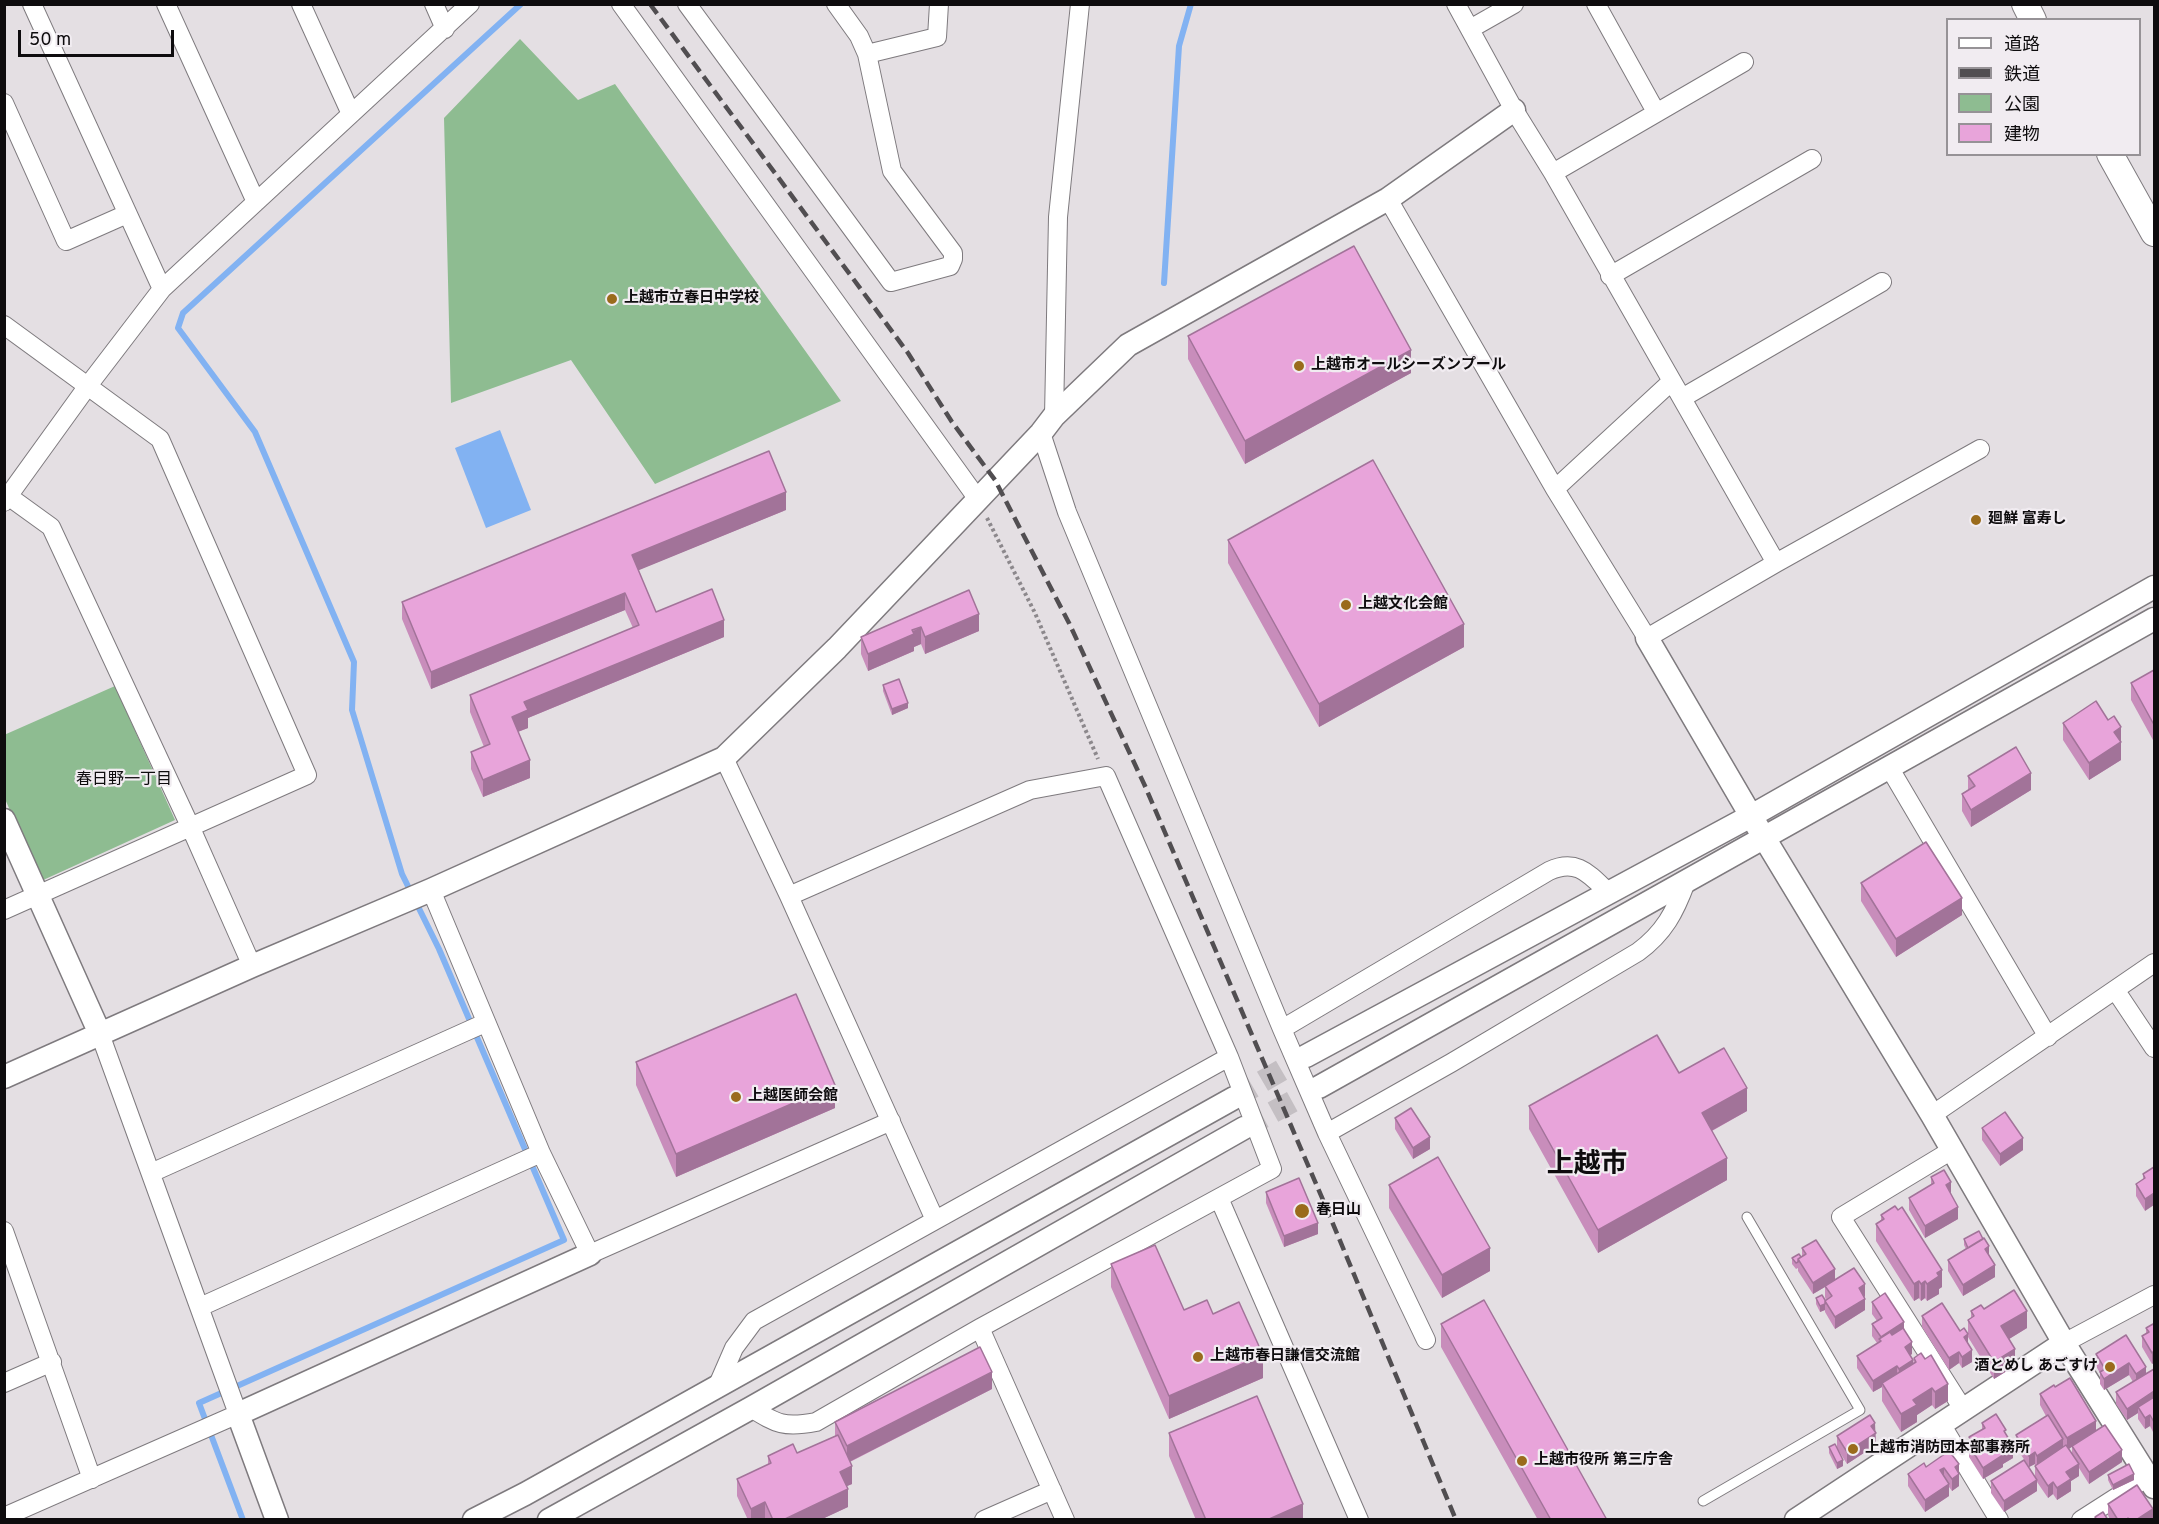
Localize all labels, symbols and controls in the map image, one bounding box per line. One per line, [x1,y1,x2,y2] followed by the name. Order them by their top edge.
[21,18,177,56] scale bar
[1946,18,2141,156] legend
[29,29,71,52] text: 50 m
[2004,34,2040,57] text: 道路
[2004,64,2040,87] text: 鉄道
[2004,94,2040,117] text: 公園
[2004,124,2040,147] text: 建物
[624,290,759,308] place label: 上越市立春日中学校
[605,292,619,306] marker: 上越市立春日中学校
[1311,357,1506,375] place label: 上越市オールシーズンプール
[1292,359,1306,373] marker: 上越市オールシーズンプール
[1988,511,2067,529] place label: 廻鮮 富寿し
[1969,513,1983,527] marker: 廻鮮 富寿し
[1358,596,1448,614] place label: 上越文化会館
[1339,598,1353,612] marker: 上越文化会館
[76,771,172,791] district label: 春日野一丁目
[748,1088,838,1106] place label: 上越医師会館
[729,1090,743,1104] marker: 上越医師会館
[1547,1151,1627,1183] district label: 上越市
[1293,1202,1311,1220] marker: 春日山
[1316,1202,1361,1220] place label: 春日山
[1210,1348,1360,1366] place label: 上越市春日謙信交流館
[1191,1350,1205,1364] marker: 上越市春日謙信交流館
[1974,1358,2098,1376] place label: 酒とめし あごすけ
[2103,1360,2117,1374] marker: 酒とめし あごすけ
[1865,1440,2030,1458] place label: 上越市消防団本部事務所
[1846,1442,1860,1456] marker: 上越市消防団本部事務所
[1534,1452,1673,1470] place label: 上越市役所 第三庁舎
[1515,1454,1529,1468] marker: 上越市役所 第三庁舎

